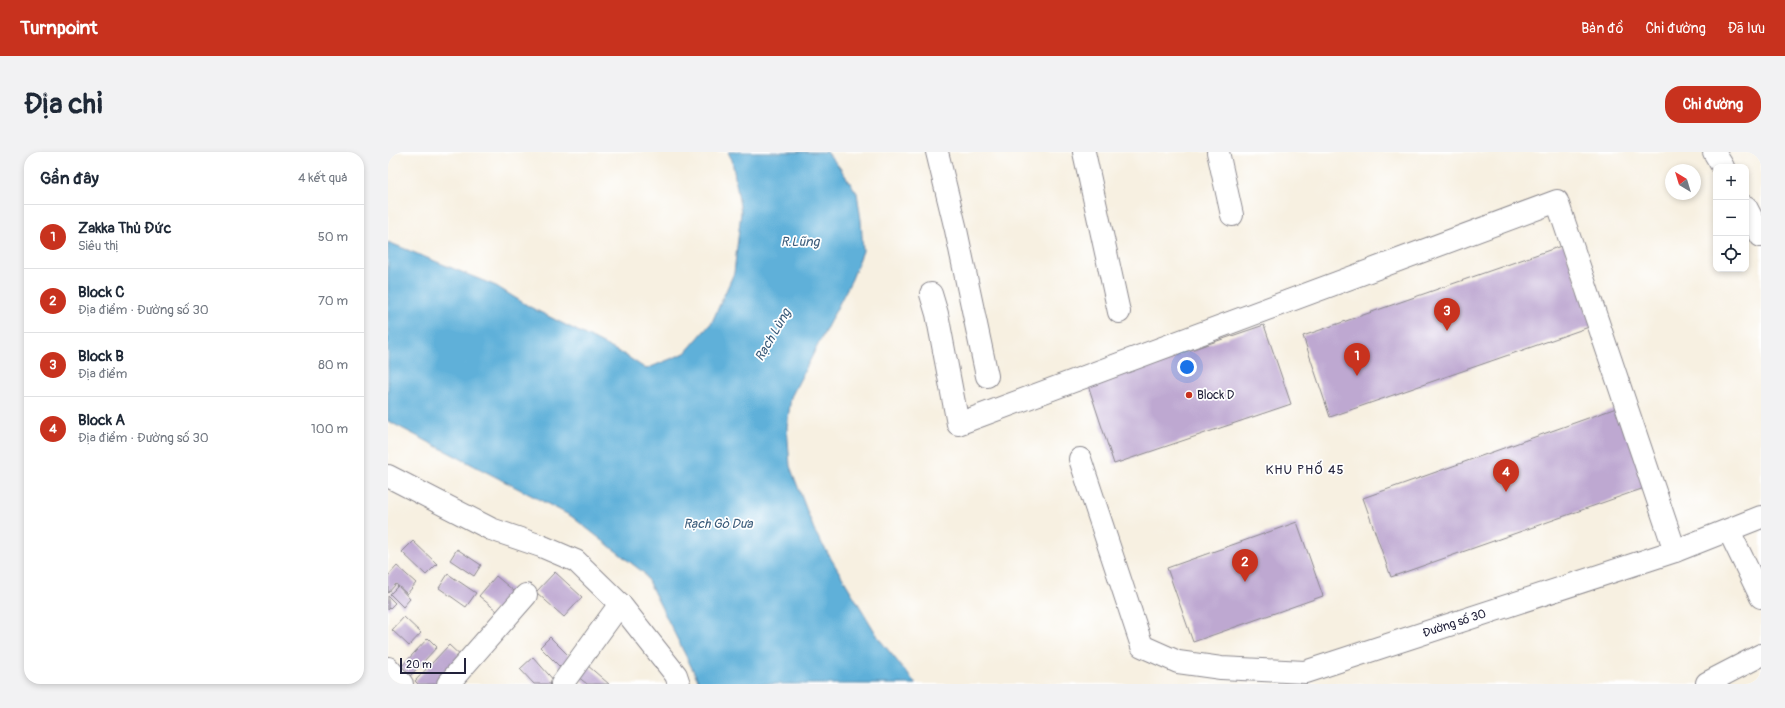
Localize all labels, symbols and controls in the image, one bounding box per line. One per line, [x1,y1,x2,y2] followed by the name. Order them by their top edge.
[20,16,98,40] text: Turnpoint
[1581,20,1623,37] text: Bản đồ
[1645,20,1706,37] text: Chỉ đường
[1728,20,1765,37] text: Đã lưu
[1665,86,1761,123] button: Chỉ đường
[24,87,103,122] text: Địa chỉ
[1665,164,1701,200] north arrow
[1713,164,1749,272] map controls
[1713,164,1749,200] button: +
[40,168,99,189] text: Gần đây
[298,170,348,186] text: 4 kết quả
[1713,200,1749,236] button: −
[78,219,171,238] text: Zakka Thủ Đức
[50,229,56,245] text: 1
[318,229,348,245] text: 50 m
[781,234,821,250] water label: R.Lũng
[1713,236,1749,272] button: locate
[78,238,119,254] text: Siêu thị
[78,283,125,302] text: Block C
[49,293,57,309] text: 2
[318,293,348,309] text: 70 m
[1434,298,1460,331] pin: 3
[78,302,209,318] text: Địa điểm · Đường số 30
[752,305,795,364] water label: Rạch Lùng
[1344,343,1370,376] pin: 1
[78,347,124,366] text: Block B
[49,357,57,373] text: 3
[318,357,348,373] text: 80 m
[1177,357,1197,377] your location
[78,366,127,382] text: Địa điểm
[1197,388,1235,403] place label: Block D
[1184,390,1194,400] marker: Block D
[78,411,125,430] text: Block A
[49,421,57,437] text: 4
[311,421,348,437] text: 100 m
[78,430,209,446] text: Địa điểm · Đường số 30
[1493,459,1519,492] pin: 4
[1265,460,1345,478] district label: KHU PHỐ 45
[683,516,753,532] water label: Rạch Gò Dưa
[1232,549,1258,582] pin: 2
[1421,606,1488,641] street label: Đường số 30
[400,656,466,675] scale bar
[406,658,432,671] text: 20 m

